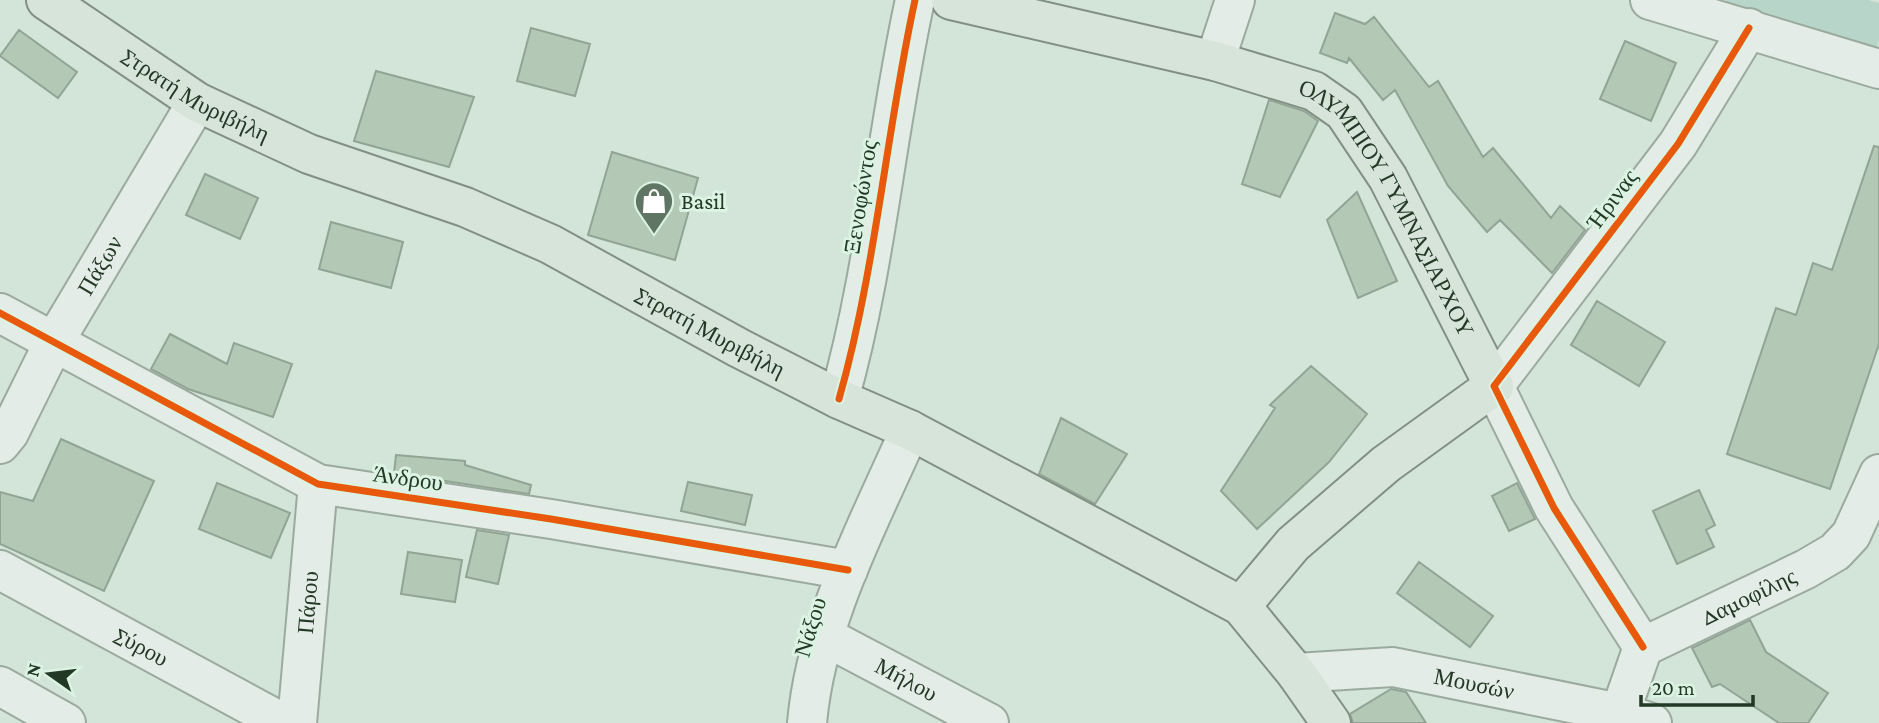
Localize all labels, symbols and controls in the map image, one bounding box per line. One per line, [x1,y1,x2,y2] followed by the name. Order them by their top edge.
[118,42,274,147] street label: Στρατή Μυριβήλη
[1296,74,1480,341] street label: ΟΛΥΜΠΙΟΥ ΓΥΜΝΑΣΙΑΡΧΟΥ
[838,138,882,256] street label: Ξενοφώντος
[1581,164,1643,235] street label: Ήρινας
[633,180,675,235] shop icon: Basil
[681,188,725,214] place label: Basil
[72,231,127,300] street label: Πάξων
[631,281,789,382] street label: Στρατή Μυριβήλη
[371,460,445,496] street label: Άνδρου
[1697,563,1800,630] street label: Δαμοφίλης
[292,570,323,635] street label: Πάρου
[789,594,831,660] street label: Νάξου
[110,622,173,672] street label: Σύρου
[14,639,84,709] north arrow
[871,652,942,706] street label: Μήλου
[21,661,45,679] text: N
[1432,663,1517,704] street label: Μουσών
[1641,664,1753,708] scale bar
[1652,676,1695,700] text: 20 m

